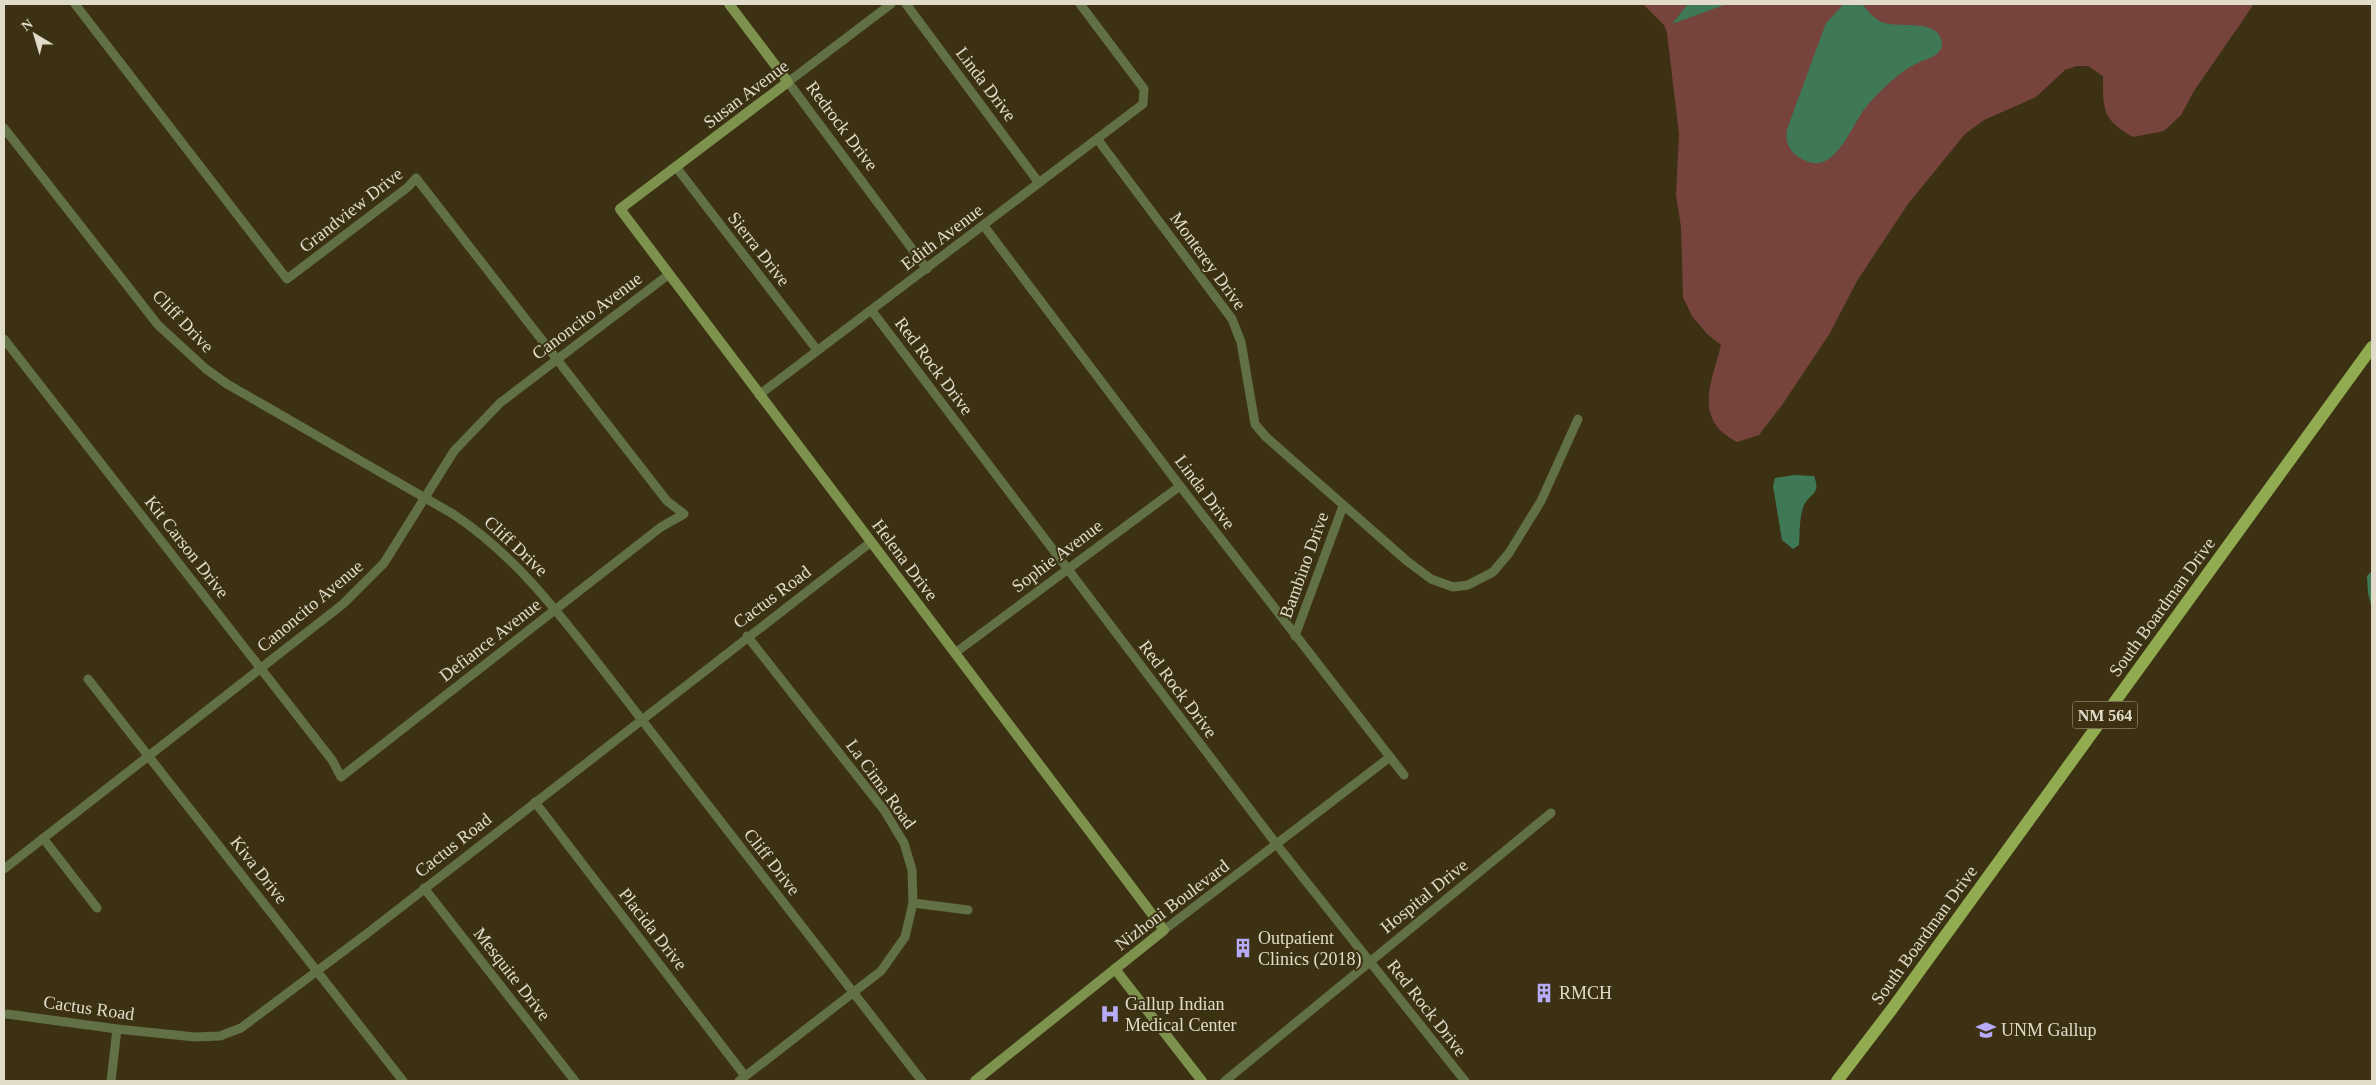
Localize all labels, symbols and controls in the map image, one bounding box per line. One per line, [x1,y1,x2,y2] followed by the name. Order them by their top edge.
[10,10,60,60] north arrow
[19,16,36,34] text: N
[952,43,1020,125] street label: Linda Drive
[700,56,792,132] street label: Susan Avenue
[802,77,882,175] street label: Redrock Drive
[295,163,407,257] street label: Grandview Drive
[897,200,987,274] street label: Edith Avenue
[724,208,794,290] street label: Sierra Drive
[1166,208,1250,314] street label: Monterey Drive
[528,268,646,364] street label: Canoncito Avenue
[148,286,218,356] street label: Cliff Drive
[891,313,977,419] street label: Red Rock Drive
[1171,451,1239,533] street label: Linda Drive
[141,492,233,602] street label: Kit Carson Drive
[1276,509,1332,621] street label: Bambino Drive
[480,512,552,580] street label: Cliff Drive
[868,515,942,605] street label: Helena Drive
[1008,515,1106,597] street label: Sophie Avenue
[2105,534,2219,680] street label: South Boardman Drive
[253,556,367,656] street label: Canoncito Avenue
[729,561,815,633] street label: Cactus Road
[435,594,545,686] street label: Defiance Avenue
[1135,636,1221,742] street label: Red Rock Drive
[2072,702,2138,728] road number: NM 564
[842,736,920,832] street label: La Cima Road
[411,809,495,881] street label: Cactus Road
[740,825,804,899] street label: Cliff Drive
[226,832,292,908] street label: Kiva Drive
[1376,855,1472,937] street label: Hospital Drive
[1111,856,1233,954] street label: Nizhoni Boulevard
[1867,862,1981,1008] street label: South Boardman Drive
[615,884,691,974] street label: Placida Drive
[469,924,555,1024] street label: Mesquite Drive
[1258,928,1362,970] place label: Outpatient Clinics (2018)
[1232,937,1254,959] building icon: Outpatient Clinics (2018)
[1383,956,1471,1060] street label: Red Rock Drive
[1533,982,1555,1004] building icon: RMCH
[1559,983,1612,1003] place label: RMCH
[42,992,136,1024] street label: Cactus Road
[1125,994,1236,1035] place label: Gallup Indian Medical Center
[1099,1003,1121,1025] hospital icon: Gallup Indian Medical Center
[1975,1019,1997,1041] school or university icon: UNM Gallup
[2001,1020,2097,1040] place label: UNM Gallup

